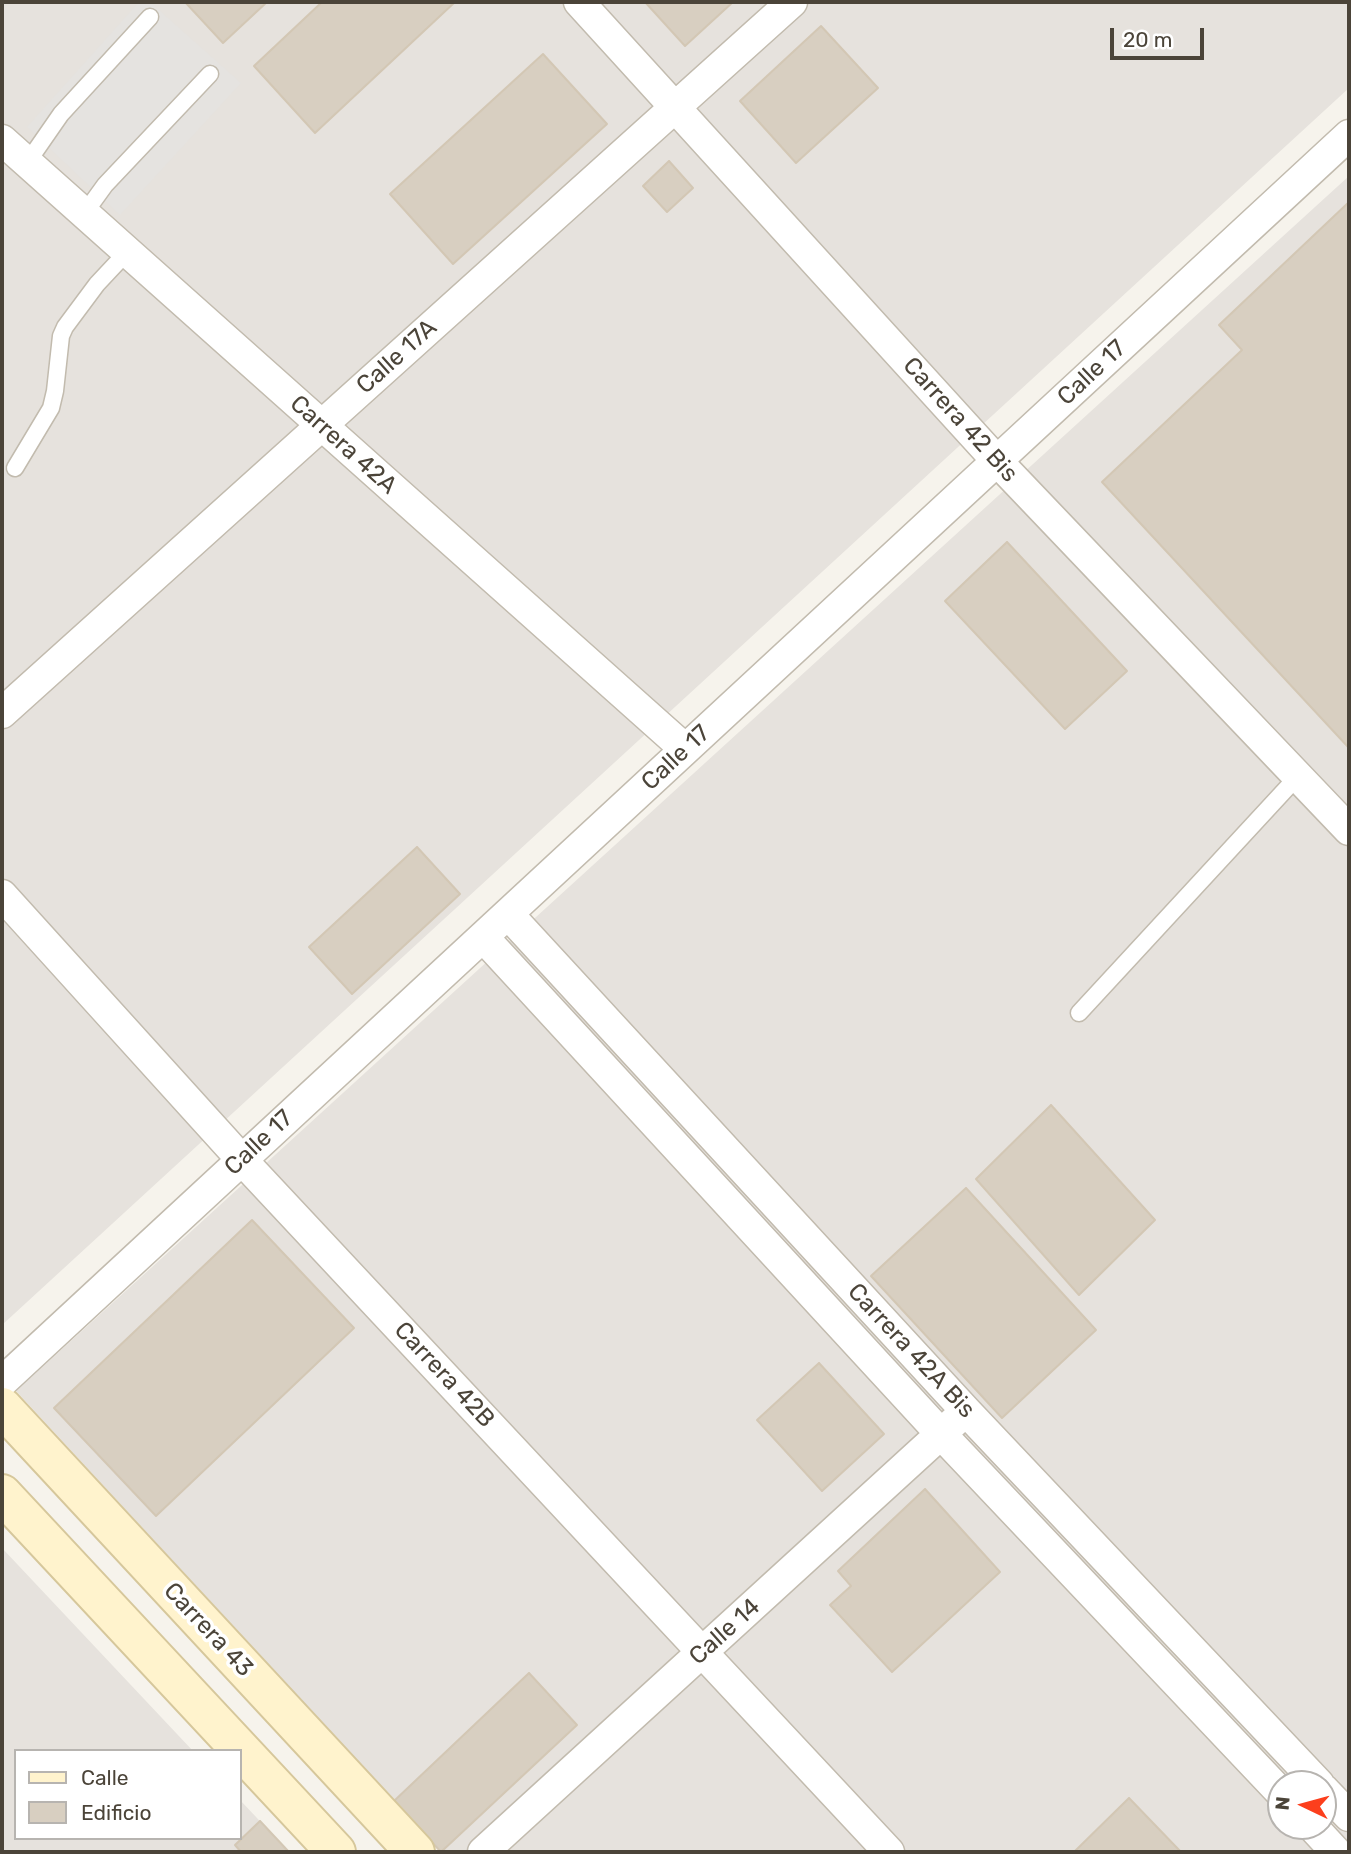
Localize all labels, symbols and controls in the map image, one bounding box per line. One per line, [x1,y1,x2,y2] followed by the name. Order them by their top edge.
[1113,14,1208,58] scale bar
[1123,27,1172,52] text: 20 m
[351,314,443,400] street label: Calle 17A
[1052,334,1132,412] street label: Calle 17
[897,352,1023,488] street label: Carrera 42 Bis
[284,390,402,500] street label: Carrera 42A
[636,719,716,797] street label: Calle 17
[219,1104,299,1182] street label: Calle 17
[841,1278,981,1424] street label: Carrera 42A Bis
[388,1316,500,1434] street label: Carrera 42B
[157,1577,259,1683] street label: Carrera 43
[684,1593,766,1671] street label: Calle 14
[14,1749,242,1840] legend
[81,1765,129,1790] text: Calle
[1267,1770,1337,1840] north arrow
[1271,1795,1295,1811] text: N
[81,1800,151,1825] text: Edificio

